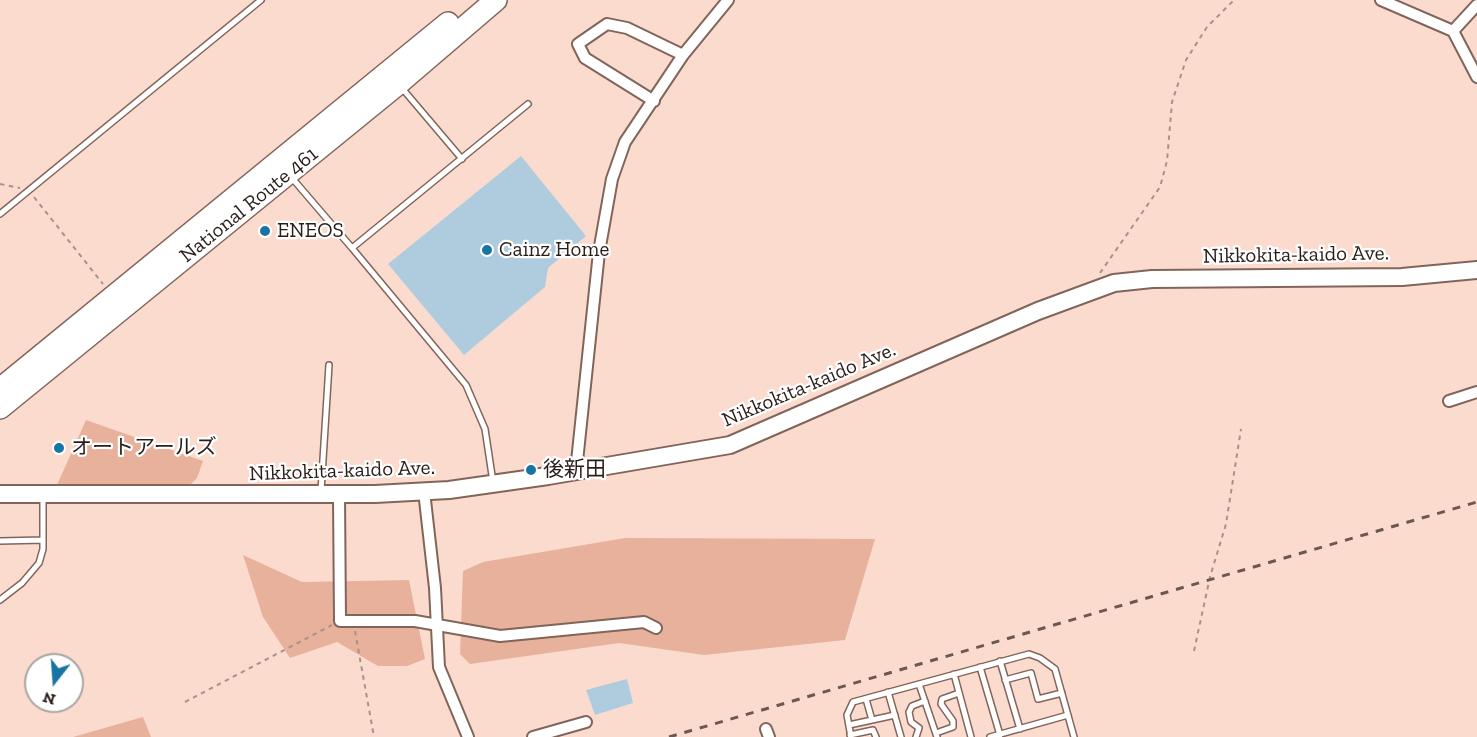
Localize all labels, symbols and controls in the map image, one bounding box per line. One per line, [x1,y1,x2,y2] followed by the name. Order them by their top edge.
[175,142,323,268] street label: National Route 461
[277,218,344,244] place label: ENEOS
[258,224,272,238] marker: ENEOS
[499,237,609,263] place label: Cainz Home
[1203,241,1389,269] street label: Nikkokita-kaido Ave.
[480,243,494,257] marker: Cainz Home
[718,337,900,433] street label: Nikkokita-kaido Ave.
[71,435,217,461] place label: オートアールズ
[52,441,66,455] marker: オートアールズ
[249,455,435,487] street label: Nikkokita-kaido Ave.
[543,457,606,483] place label: 後新田
[524,463,538,477] marker: 後新田
[24,653,84,713] north arrow
[41,688,58,710] text: N

